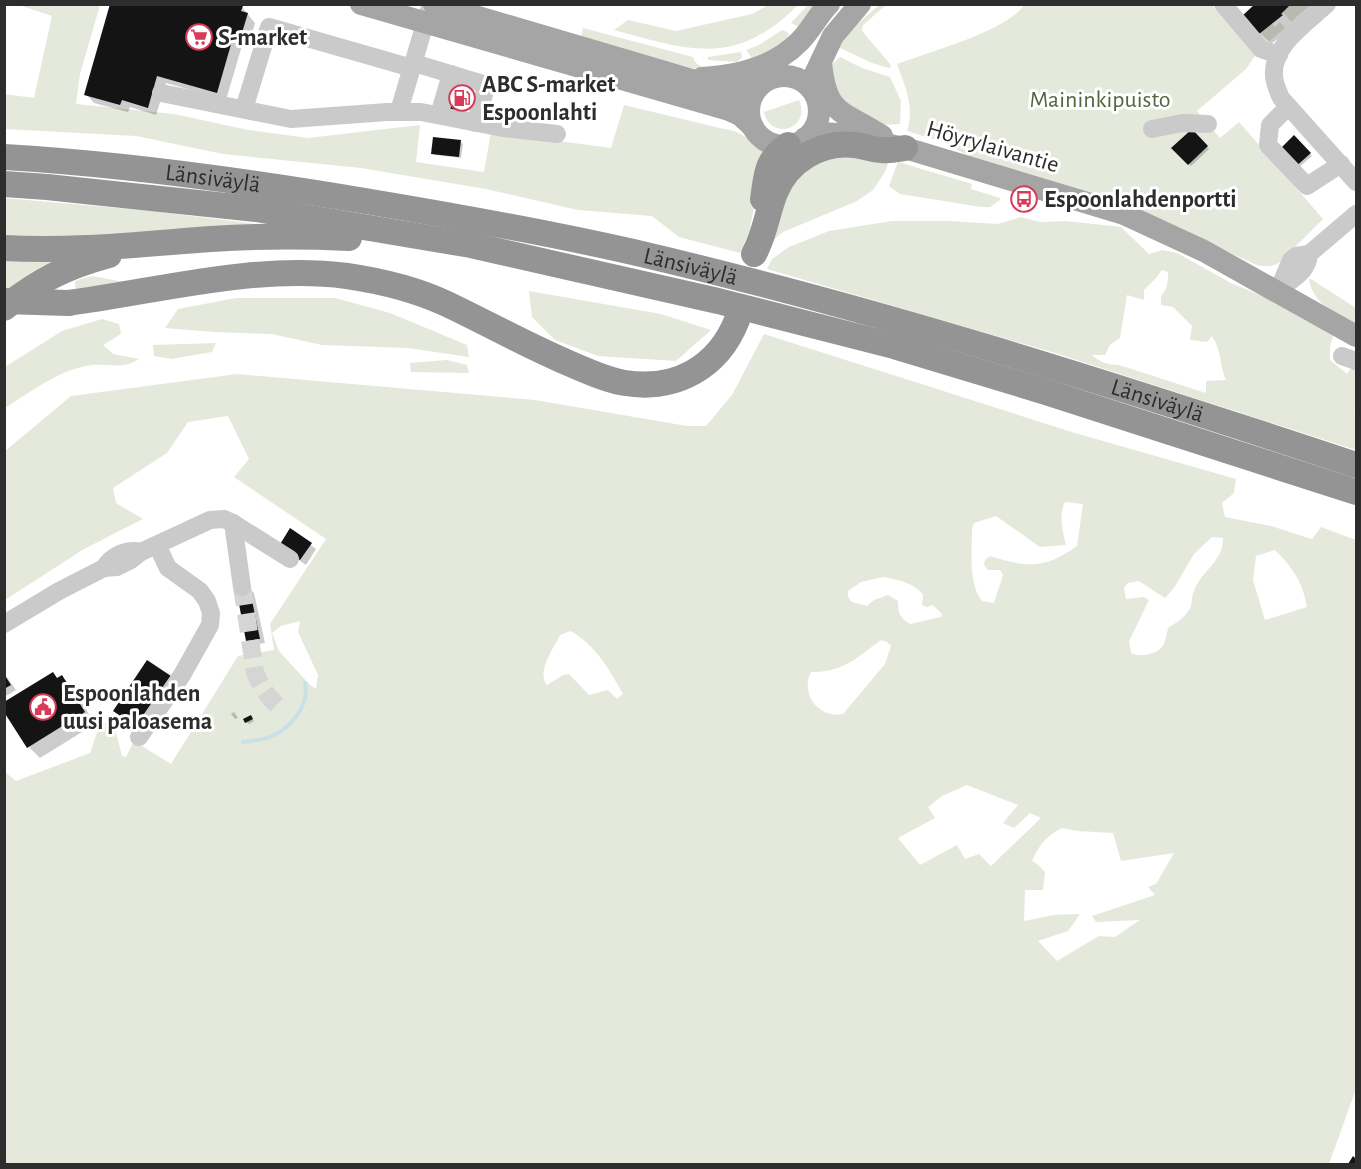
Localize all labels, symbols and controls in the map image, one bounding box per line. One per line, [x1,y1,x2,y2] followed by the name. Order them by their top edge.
[184,22,214,52] supermarket icon: S-market
[218,26,307,50] place label: S-market
[482,73,615,125] place label: ABC S-market Espoonlahti
[447,83,477,113] fuel station icon: ABC S-market Espoonlahti
[1029,88,1171,112] park label: Maininkipuisto
[924,117,1062,177] street label: Höyrylaivantie
[164,161,262,197] street label: Länsiväylä
[1009,184,1039,214] bus stop icon: Espoonlahdenportti
[1044,188,1237,212] place label: Espoonlahdenportti
[641,244,740,290] street label: Länsiväylä
[1108,375,1207,427] street label: Länsiväylä
[63,682,212,734] place label: Espoonlahden uusi paloasema
[28,692,58,722] public building icon: Espoonlahden uusi paloasema

